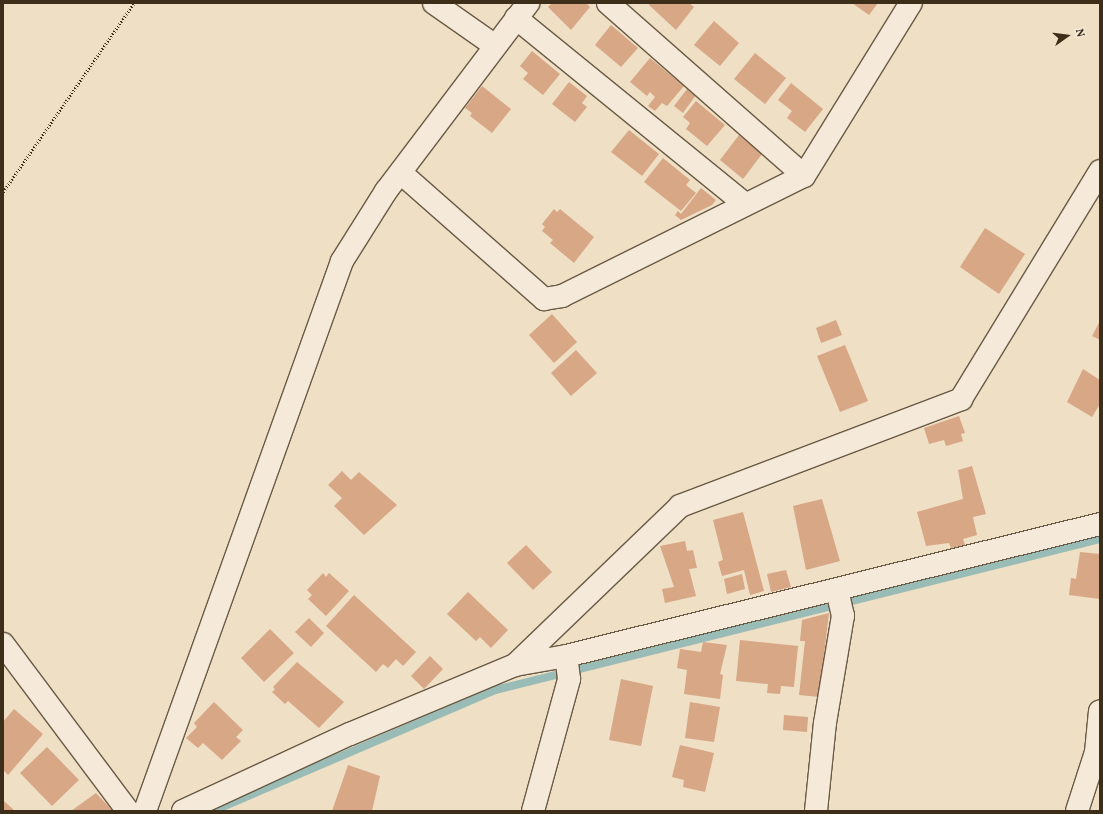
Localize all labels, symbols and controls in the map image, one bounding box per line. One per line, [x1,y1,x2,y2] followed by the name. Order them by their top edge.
[1047,16,1087,56] north arrow
[1071,27,1087,39] text: N

